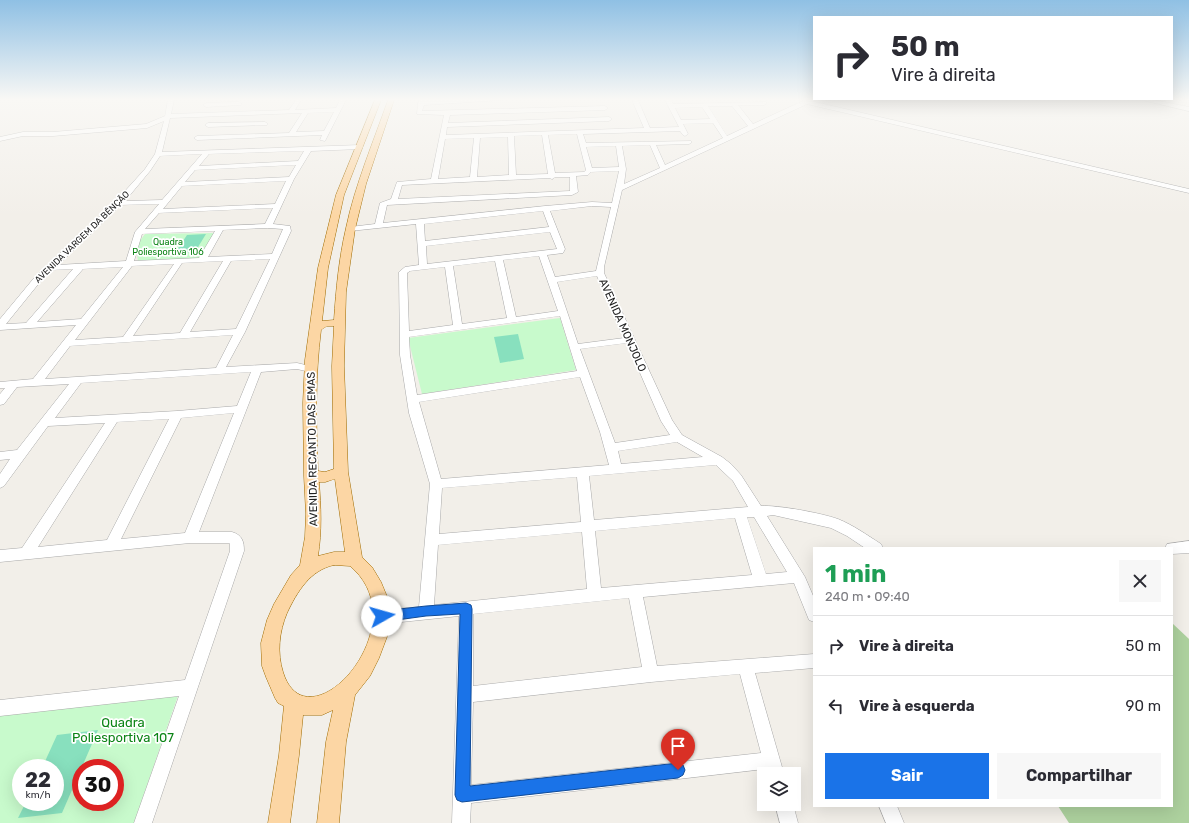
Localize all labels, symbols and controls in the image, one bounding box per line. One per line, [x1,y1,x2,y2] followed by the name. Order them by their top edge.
[891,30,960,63] text: 50 m
[825,32,877,84] icon: right
[891,64,996,86] text: Vire à direita
[32,188,131,285] street label: AVENIDA VARGEM DA BÊNÇÃO
[132,237,204,257] park label: Quadra Poliesportiva 106
[596,277,649,374] street label: AVENIDA MONJOLO
[305,371,320,526] street label: AVENIDA RECANTO DAS EMAS
[825,560,886,588] text: 1 min
[1119,560,1161,602] button: close
[825,589,910,604] text: 240 m · 09:40
[361,595,403,637] position arrow
[825,635,847,657] icon: right
[859,637,954,655] text: Vire à direita
[1126,637,1161,655] text: 50 m
[825,695,847,717] icon: left
[859,697,975,715] text: Vire à esquerda
[1126,697,1161,715] text: 90 m
[72,715,174,745] park label: Quadra Poliesportiva 107
[661,729,695,770] pin
[667,735,689,757] icon: arrive
[825,753,989,799] button: Sair
[997,753,1161,799] button: Compartilhar
[72,759,124,811] speed limit sign: 30
[757,767,801,811] map controls
[757,767,801,811] button: layers
[25,768,51,792] text: 22
[26,789,50,801] text: km/h

